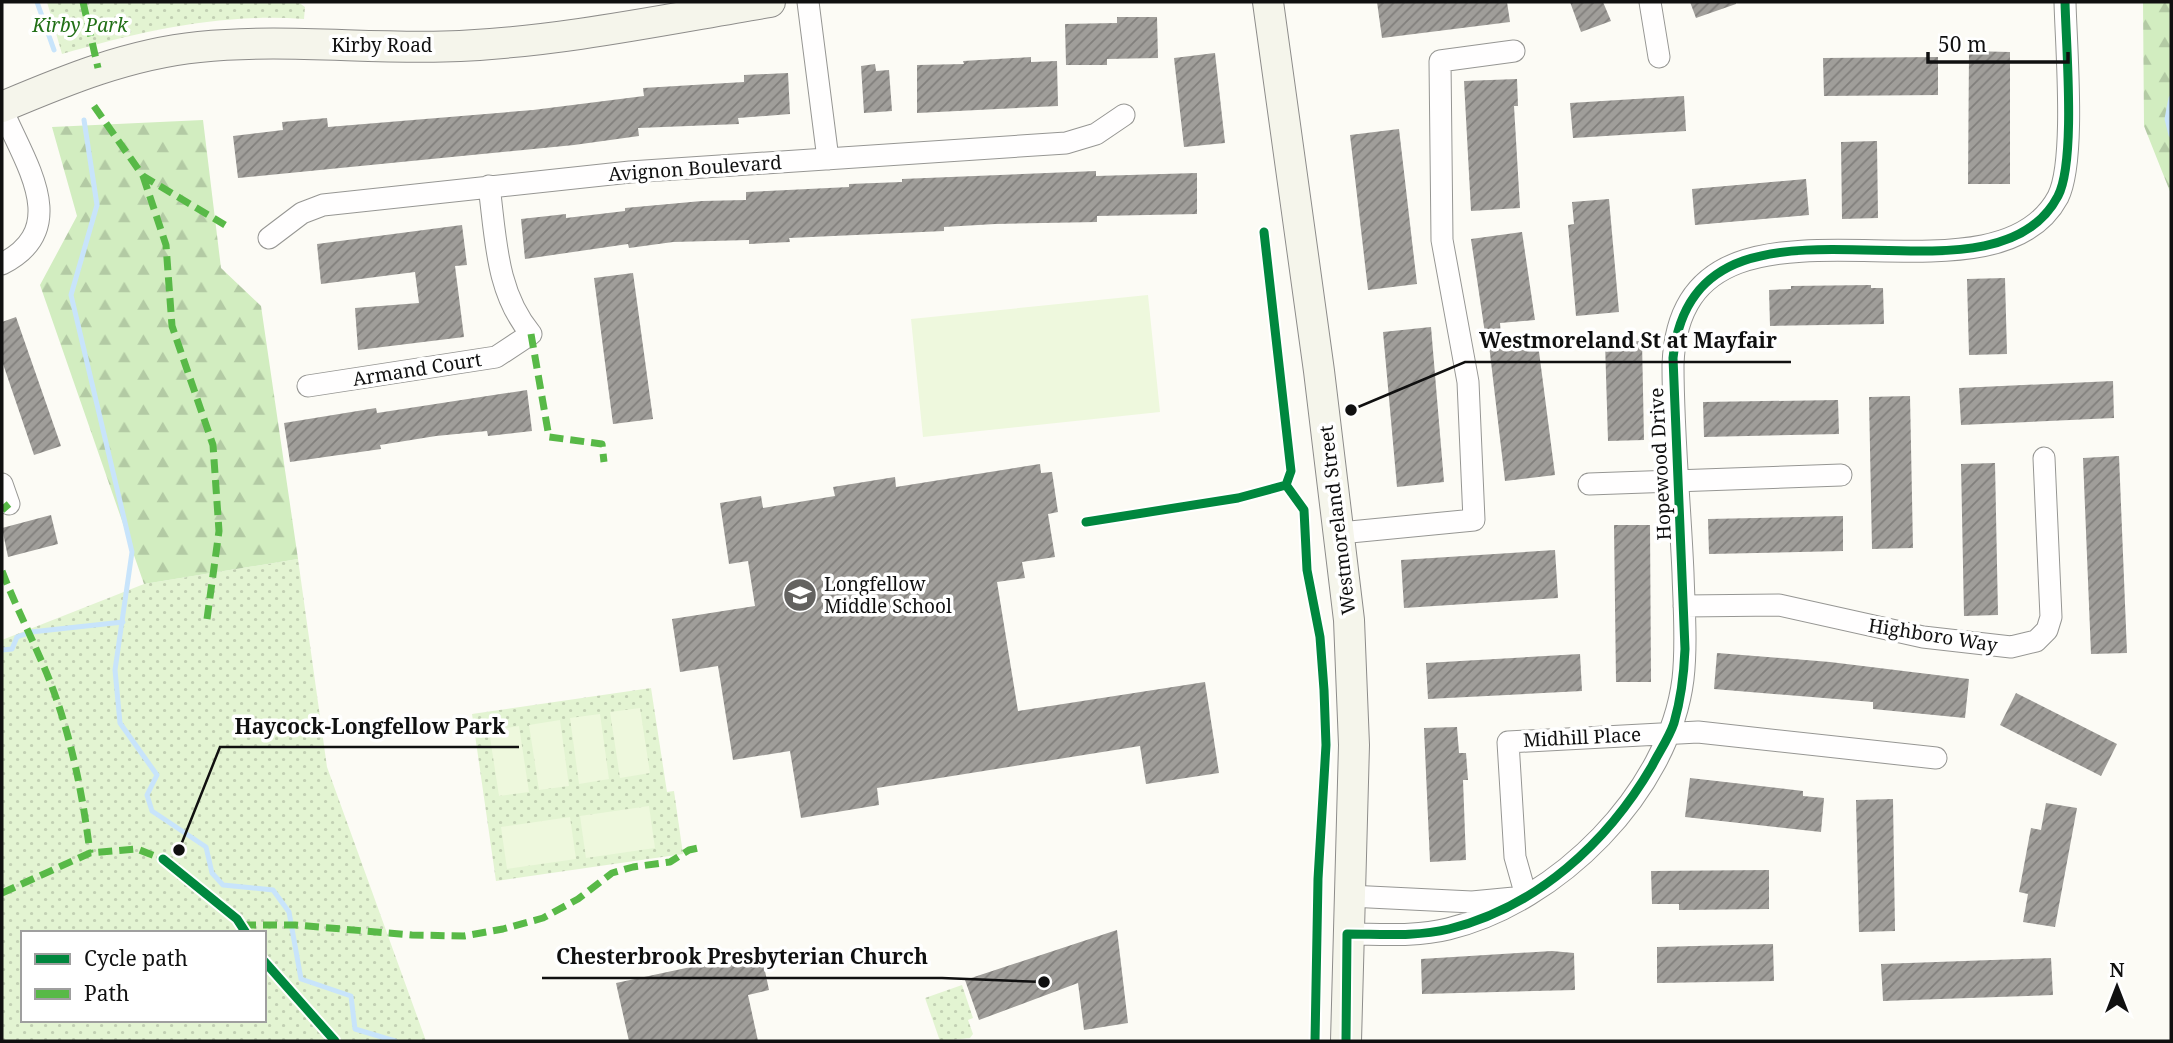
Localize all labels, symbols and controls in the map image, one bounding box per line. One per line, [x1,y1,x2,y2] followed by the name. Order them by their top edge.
[31,12,129,38] park label: Kirby Park
[1928,21,2068,65] scale bar
[1938,30,1987,58] text: 50 m
[331,32,433,58] street label: Kirby Road
[607,149,783,187] street label: Avignon Boulevard
[1465,320,1791,362] callout: Westmoreland St at Mayfair
[1479,326,1777,354] text: Westmoreland St at Mayfair
[351,346,484,392] street label: Armand Court
[1643,387,1677,541] street label: Hopewood Drive
[1312,423,1362,616] street label: Westmoreland Street
[824,571,952,619] place label: Longfellow Middle School
[781,576,819,614] school or university icon: Longfellow Middle School
[1867,612,2000,658] street label: Highboro Way
[220,705,519,747] callout: Haycock-Longfellow Park
[235,712,506,740] text: Haycock-Longfellow Park
[1522,721,1642,753] street label: Midhill Place
[21,931,266,1022] legend
[542,936,942,978] callout: Chesterbrook Presbyterian Church
[556,942,928,970] text: Chesterbrook Presbyterian Church
[84,944,188,972] text: Cycle path
[2082,952,2152,1022] north arrow
[2110,957,2125,983] text: N
[84,979,129,1007] text: Path

